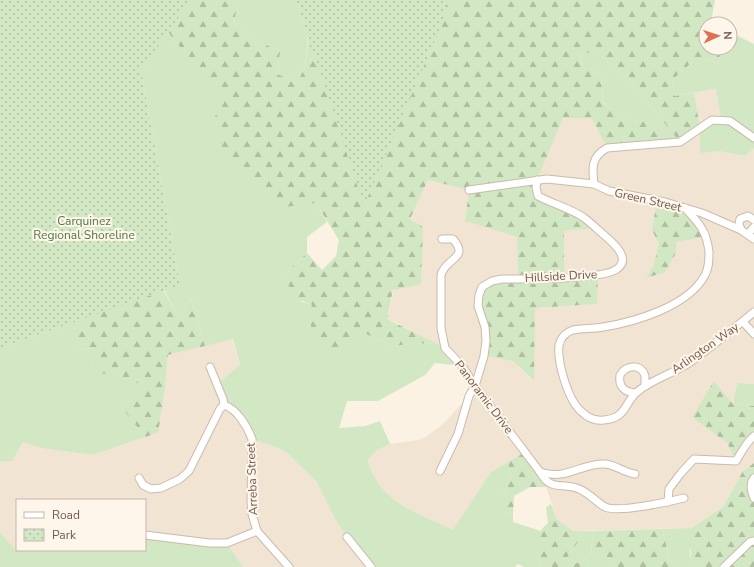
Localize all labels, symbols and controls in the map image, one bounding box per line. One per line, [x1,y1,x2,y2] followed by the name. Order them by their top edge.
[698,16,738,56] north arrow
[720,31,735,40] text: N
[613,185,684,216] street label: Green Street
[33,213,135,243] park label: Carquinez Regional Shoreline
[524,266,598,286] street label: Hillside Drive
[668,318,743,377] street label: Arlington Way
[451,357,517,437] street label: Panoramic Drive
[243,442,261,516] street label: Arreba Street
[16,499,146,551] legend
[52,507,80,523] text: Road
[52,527,77,543] text: Park

